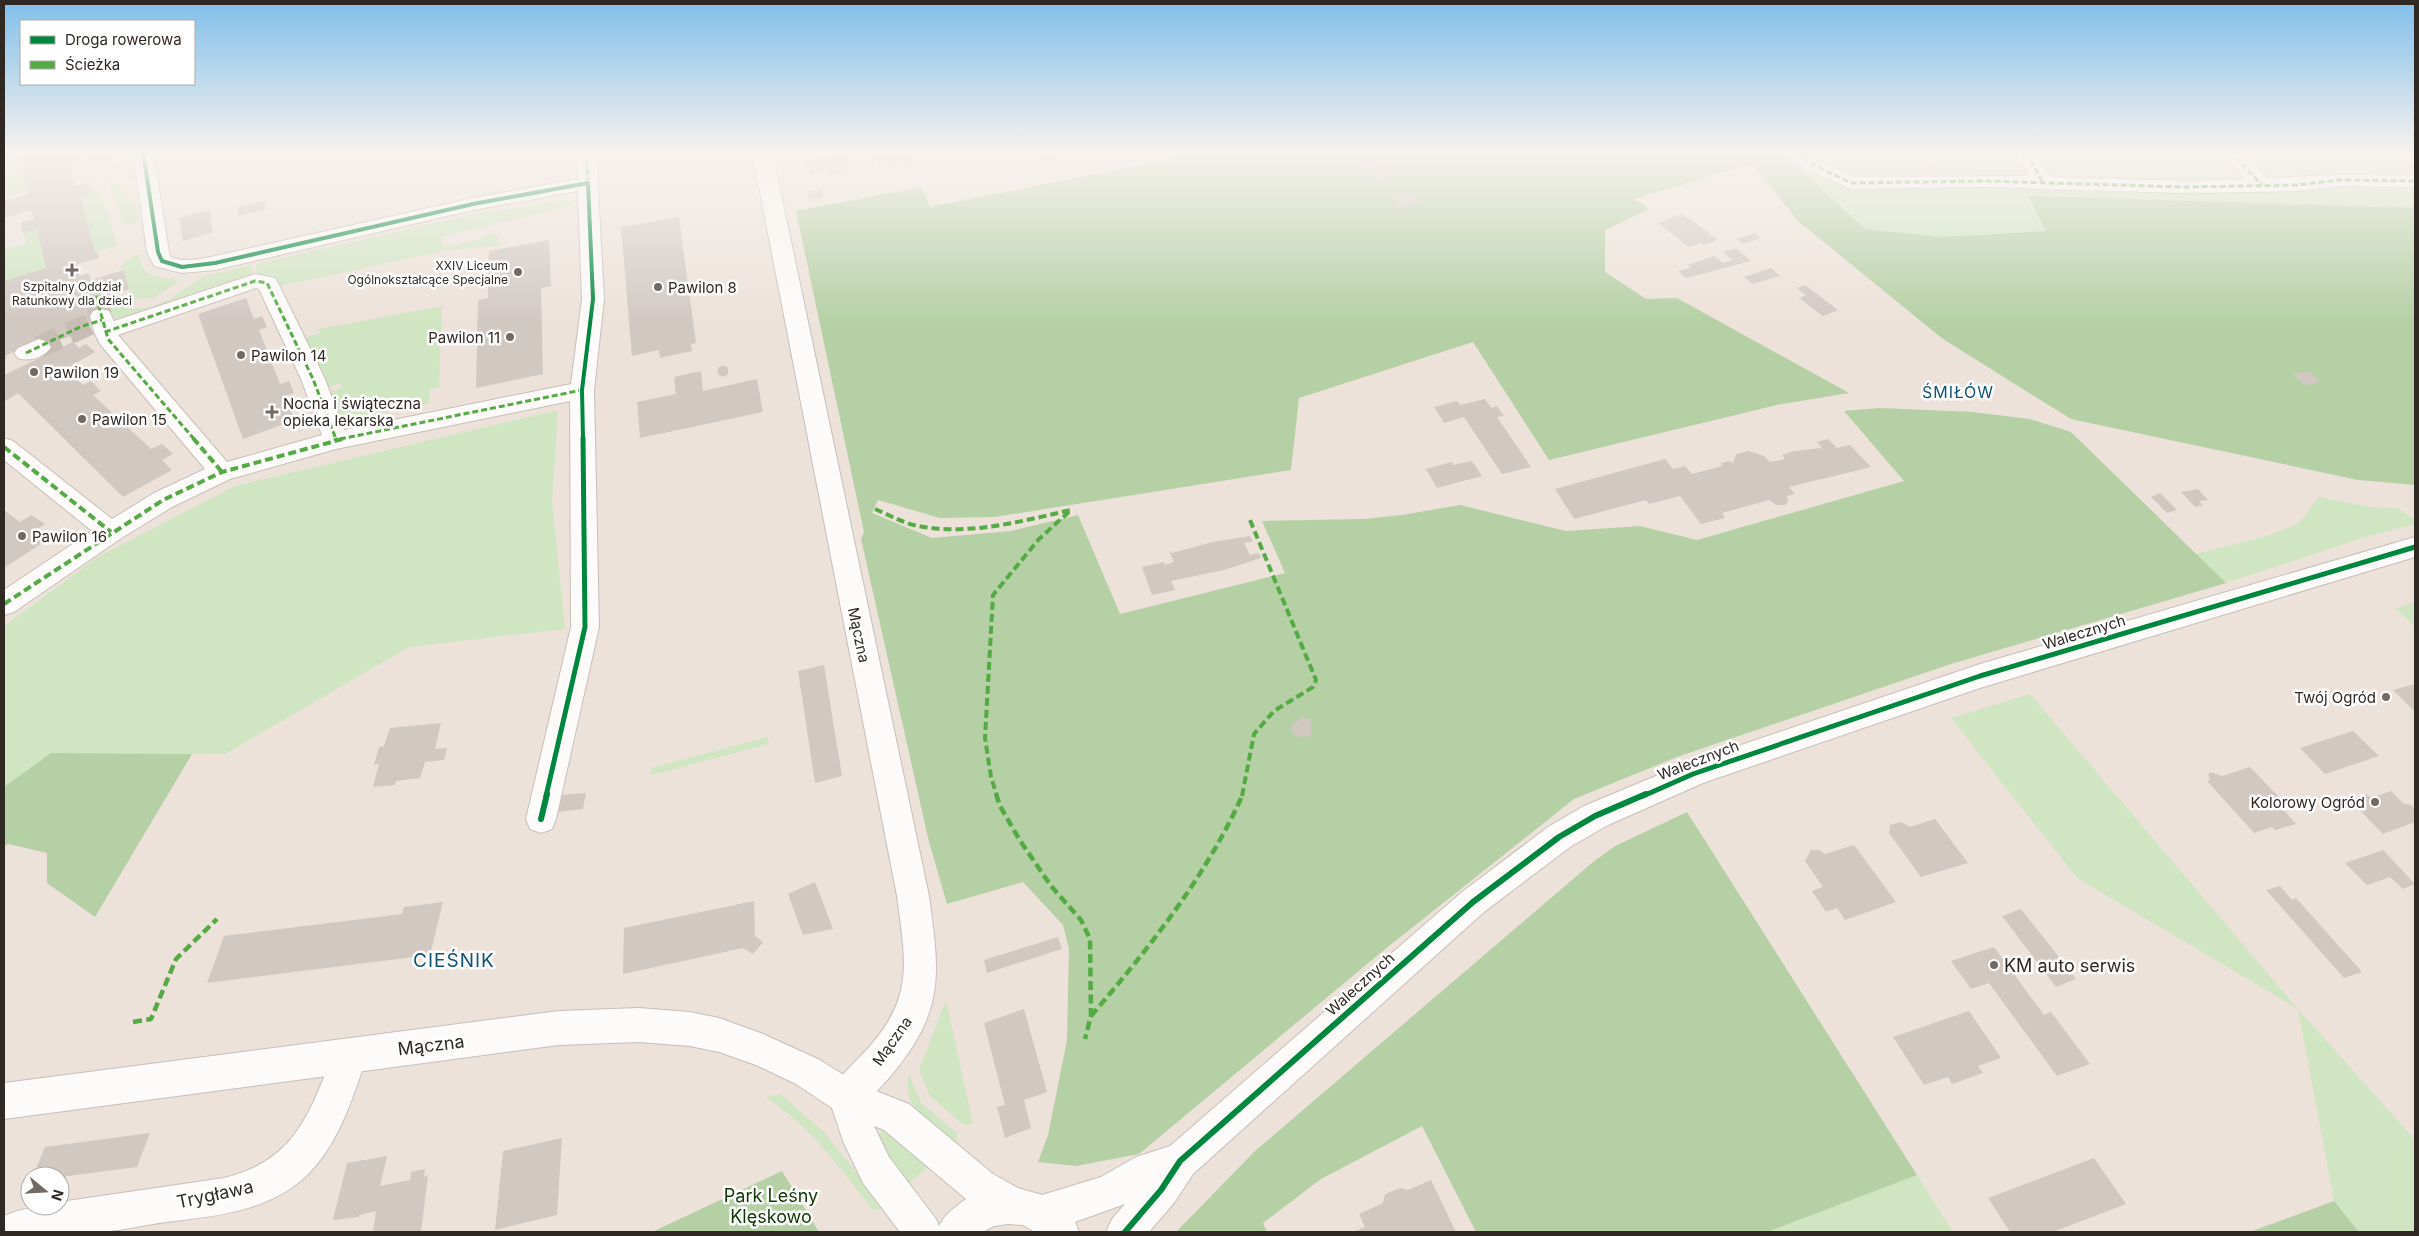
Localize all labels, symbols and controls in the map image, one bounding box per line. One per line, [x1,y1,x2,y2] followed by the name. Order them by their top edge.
[20,20,195,85] legend
[65,30,182,49] text: Droga rowerowa
[65,55,120,74] text: Ścieżka
[347,258,508,287] place label: XXIV Liceum Ogólnokształcące Specjalne
[65,263,79,277] marker: Szpitalny Oddział Ratunkowy dla dzieci
[512,266,524,278] marker: XXIV Liceum Ogólnokształcące Specjalne
[668,278,737,297] place label: Pawilon 8
[12,279,132,308] place label: Szpitalny Oddział Ratunkowy dla dzieci
[652,281,664,293] marker: Pawilon 8
[428,328,500,347] place label: Pawilon 11
[504,331,516,343] marker: Pawilon 11
[251,346,326,365] place label: Pawilon 14
[235,349,247,361] marker: Pawilon 14
[44,363,119,382] place label: Pawilon 19
[28,366,40,378] marker: Pawilon 19
[1922,382,1994,402] district label: ŚMIŁÓW
[283,394,421,430] place label: Nocna i świąteczna opieka lekarska
[265,405,279,419] marker: Nocna i świąteczna opieka lekarska
[92,410,167,429] place label: Pawilon 15
[76,413,88,425] marker: Pawilon 15
[32,527,107,546] place label: Pawilon 16
[16,530,28,542] marker: Pawilon 16
[844,606,874,664] street label: Mączna
[2040,610,2128,654] street label: Walecznych
[2294,688,2376,707] place label: Twój Ogród
[2380,691,2392,703] marker: Twój Ogród
[1655,736,1741,784] street label: Walecznych
[2251,793,2365,812] place label: Kolorowy Ogród
[2369,796,2381,808] marker: Kolorowy Ogród
[1322,948,1398,1020] street label: Walecznych
[413,949,495,972] district label: CIEŚNIK
[2004,955,2135,976] place label: KM auto serwis
[1988,959,2000,971] marker: KM auto serwis
[868,1013,916,1069] street label: Mączna
[396,1030,466,1060] street label: Mączna
[20,1166,70,1216] north arrow
[175,1176,255,1212] street label: Trygława
[724,1185,818,1227] park label: Park Leśny Klęskowo
[48,1187,68,1203] text: N

